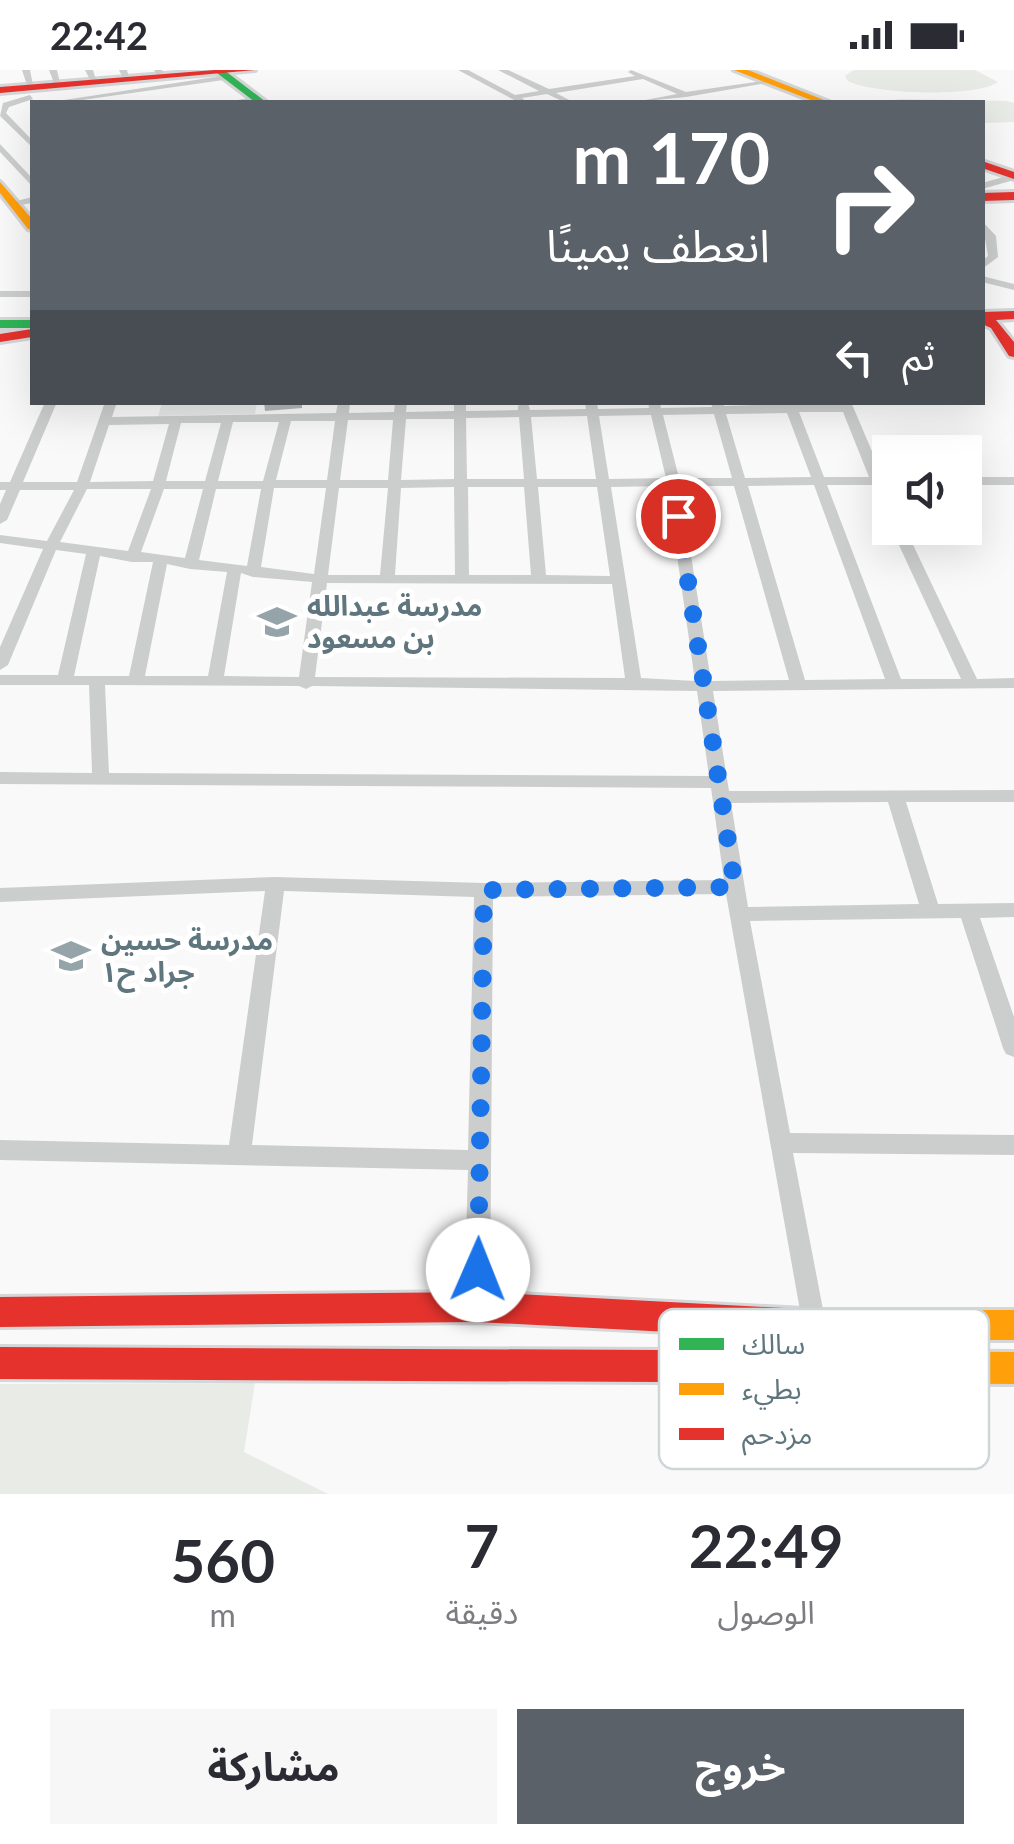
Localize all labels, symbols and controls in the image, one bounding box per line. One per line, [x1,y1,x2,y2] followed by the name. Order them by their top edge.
[50,12,148,58] text: 22:42
[573,115,770,199] text: 170 m
[805,140,935,270] icon: right
[546,218,770,272] text: انعطف يمينًا
[827,330,882,385] icon: left
[902,332,935,378] text: ثم
[872,435,982,545] map controls
[872,435,982,545] button: sound
[636,474,721,559] pin
[651,489,706,544] icon: arrive
[307,588,482,655] place label: مدرسة عبدالله بن مسعود
[256,601,298,643] school or university icon: مدرسة عبدالله بن مسعود
[101,922,273,993] place label: مدرسة حسين جراد ح١
[50,935,92,977] school or university icon: مدرسة حسين جراد ح١
[426,1218,530,1322] position arrow
[659,1309,989,1469] legend
[742,1326,805,1360] text: سالك
[742,1371,802,1410] text: بطيء
[742,1416,813,1456] text: مزدحم
[464,1509,499,1581] text: 7
[689,1509,844,1581] text: 22:49
[171,1524,275,1596] text: 560
[445,1592,518,1631] text: دقيقة
[718,1592,815,1631] text: الوصول
[210,1595,236,1634] text: m
[50,1709,497,1824] button: مشاركة
[517,1709,964,1824] button: خروج

